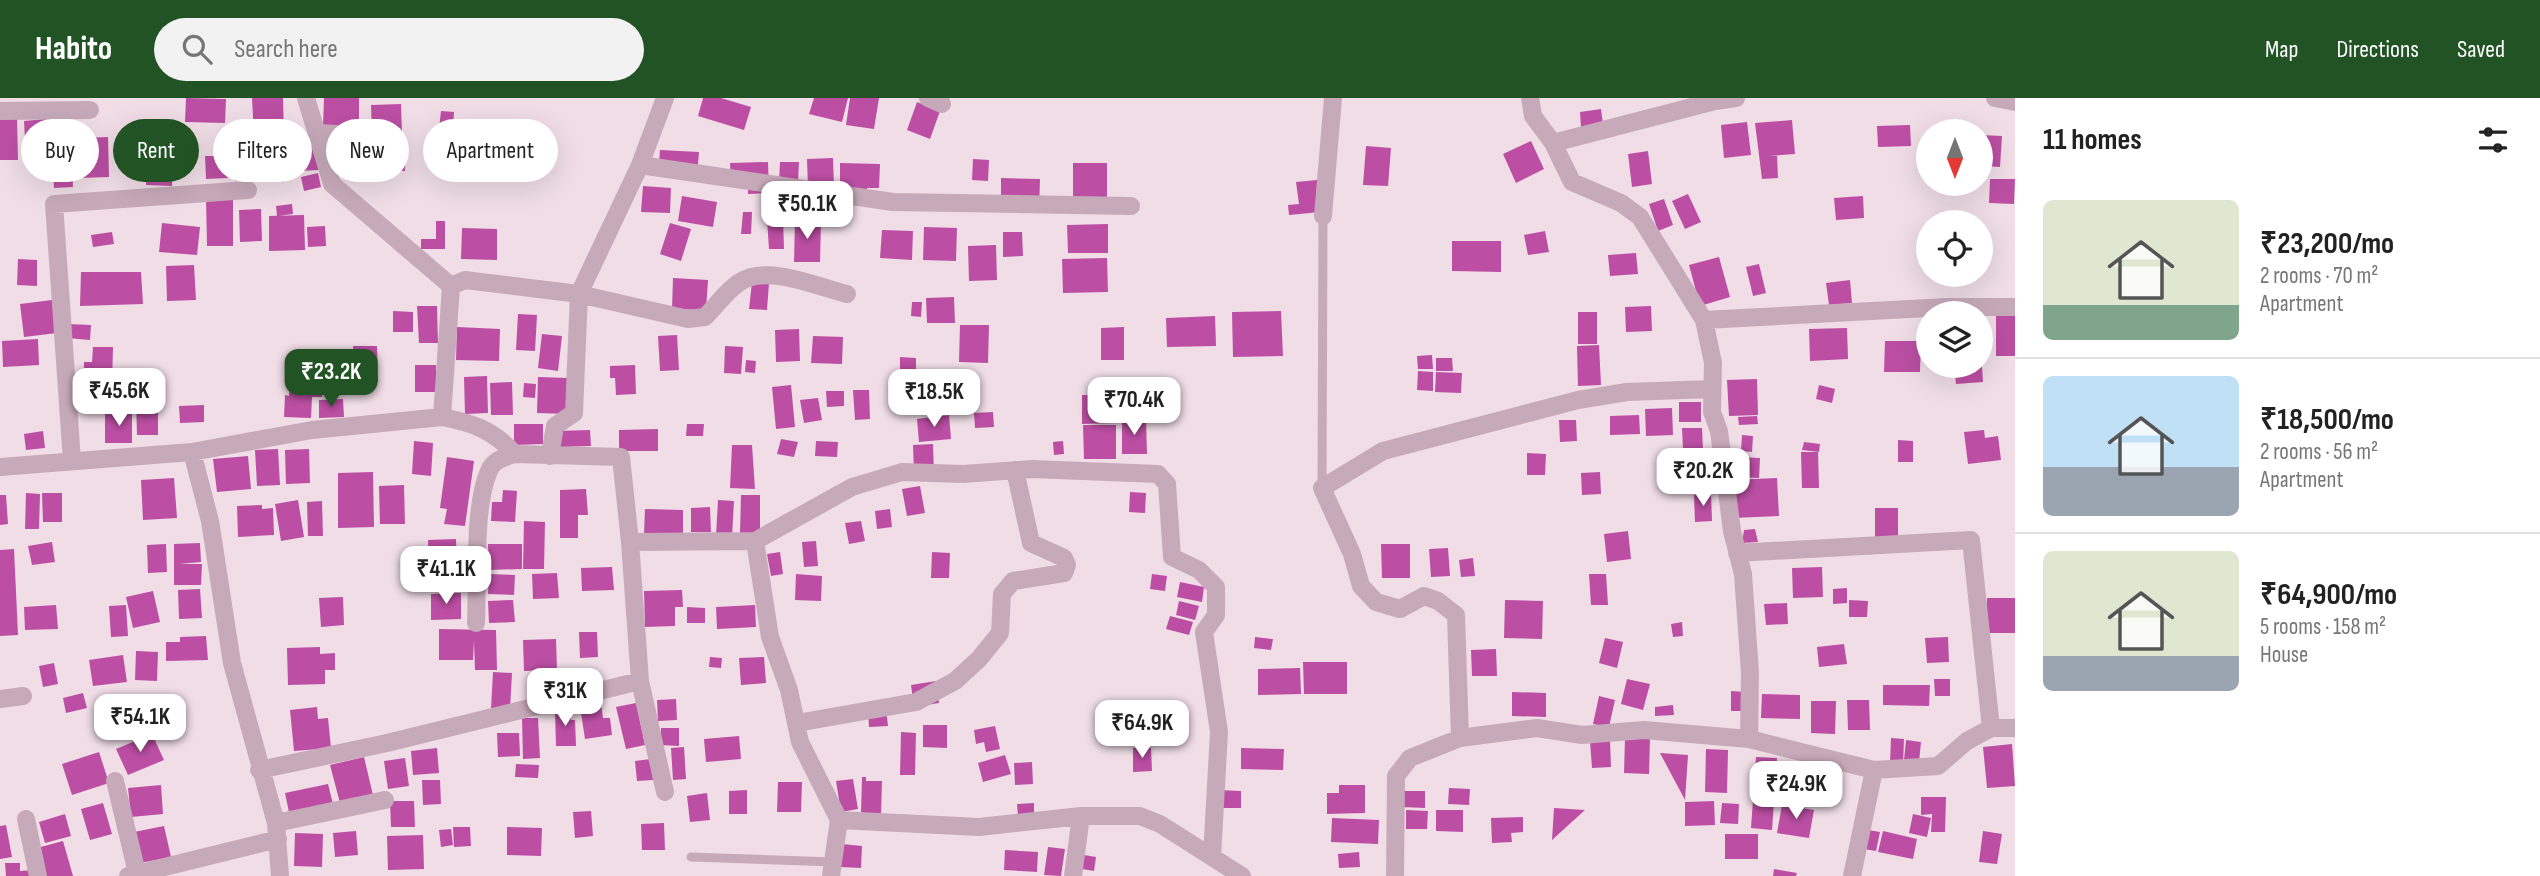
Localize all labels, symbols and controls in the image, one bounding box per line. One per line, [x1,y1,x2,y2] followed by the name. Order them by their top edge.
[154,18,644,81] search box
[35,29,112,69] text: Habito
[178,30,216,68] icon: search
[234,34,338,65] text: Search here
[2265,35,2298,64] text: Map
[2336,35,2419,64] text: Directions
[2457,35,2505,64] text: Saved
[21,119,99,182] chip: Buy
[113,119,199,182] chip: Rent
[213,119,312,182] chip: Filters
[326,119,409,182] chip: New
[423,119,558,182] chip: Apartment
[1916,119,1993,196] north arrow
[1916,119,1993,378] map controls
[2474,121,2512,159] icon: filters
[2043,122,2142,158] text: 11 homes
[750,181,864,241] pin: ₹50.1K
[777,190,837,218] text: ₹50.1K
[1916,210,1993,287] button: locate
[2260,226,2394,262] text: ₹23,200/mo
[2099,228,2183,312] icon: home
[2260,262,2378,290] text: 2 rooms · 70 m²
[2260,290,2344,318] text: Apartment
[1916,301,1993,378] button: layers
[274,350,388,409] pin: ₹23.2K
[301,358,361,386] text: ₹23.2K
[62,368,176,428] pin: ₹45.6K
[877,370,991,429] pin: ₹18.5K
[89,377,149,405] text: ₹45.6K
[904,378,964,406] text: ₹18.5K
[1077,378,1191,437] pin: ₹70.4K
[1104,386,1164,414] text: ₹70.4K
[2260,402,2394,438] text: ₹18,500/mo
[2099,404,2183,488] icon: home
[2260,438,2378,466] text: 2 rooms · 56 m²
[1646,448,1760,508] pin: ₹20.2K
[1673,457,1733,485] text: ₹20.2K
[2260,466,2344,494] text: Apartment
[389,546,503,606] pin: ₹41.1K
[416,555,476,583] text: ₹41.1K
[2260,577,2397,613] text: ₹64,900/mo
[2099,579,2183,663] icon: home
[2260,613,2386,641] text: 5 rooms · 158 m²
[2260,641,2308,669] text: House
[524,668,606,728] pin: ₹31K
[543,677,587,705] text: ₹31K
[83,694,197,754] pin: ₹54.1K
[1085,700,1199,760] pin: ₹64.9K
[110,703,170,731] text: ₹54.1K
[1111,709,1173,737] text: ₹64.9K
[1739,762,1853,821] pin: ₹24.9K
[1766,770,1827,798] text: ₹24.9K

